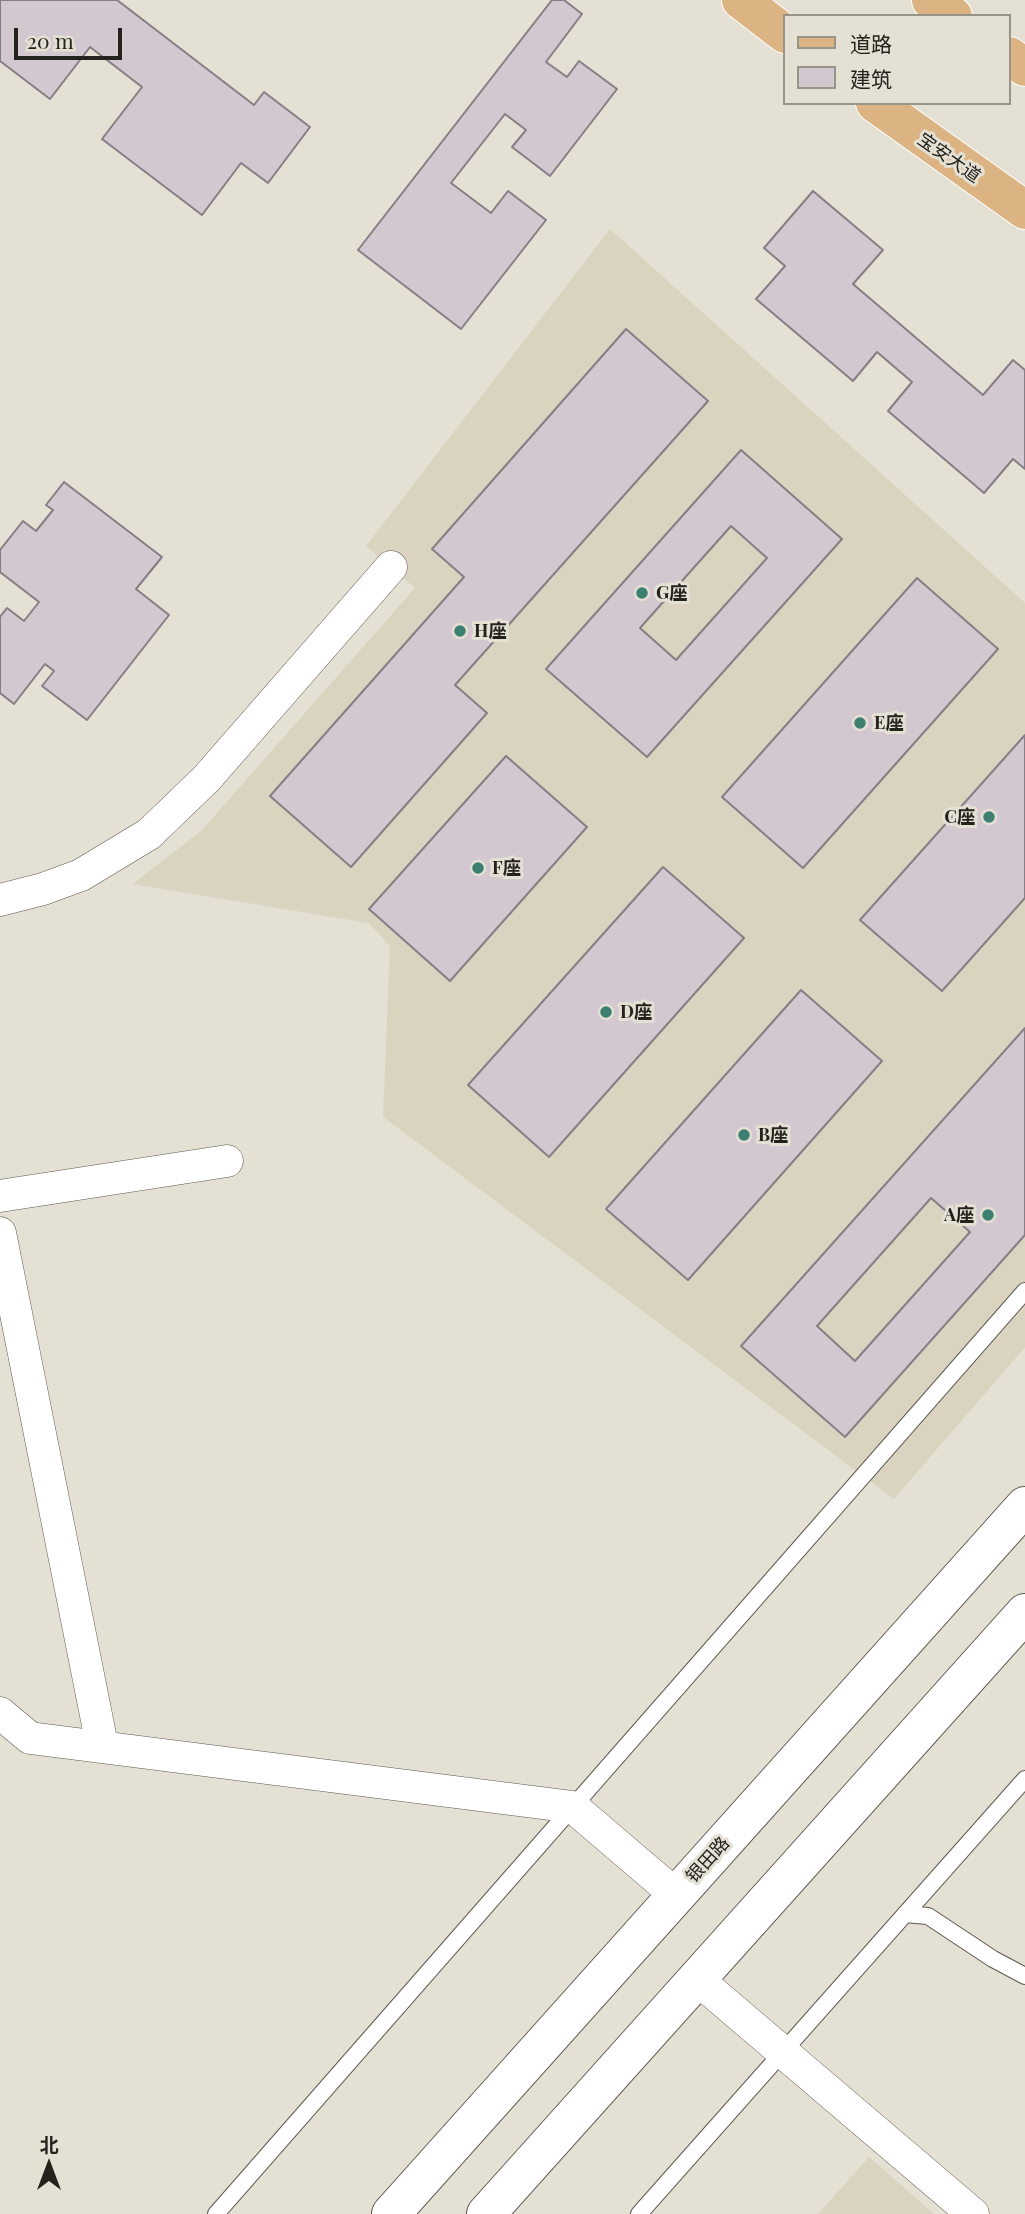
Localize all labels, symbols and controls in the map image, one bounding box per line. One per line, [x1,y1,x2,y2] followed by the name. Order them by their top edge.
[18,14,126,58] scale bar
[783,14,1011,105] legend
[27,26,74,54] text: 20 m
[850,29,892,57] text: 道路
[850,64,892,92] text: 建筑
[913,129,985,187] street label: 宝安大道
[656,582,687,604] place label: G座
[634,585,650,601] marker: G座
[474,620,506,642] place label: H座
[452,623,468,639] marker: H座
[874,712,903,734] place label: E座
[852,715,868,731] marker: E座
[944,806,975,828] place label: C座
[981,809,997,825] marker: C座
[492,857,521,879] place label: F座
[470,860,486,876] marker: F座
[620,1001,652,1023] place label: D座
[598,1004,614,1020] marker: D座
[758,1124,788,1146] place label: B座
[736,1127,752,1143] marker: B座
[944,1204,974,1226] place label: A座
[980,1207,996,1223] marker: A座
[682,1833,734,1887] street label: 银田路
[14,2130,84,2200] north arrow
[39,2131,59,2157] text: 北

